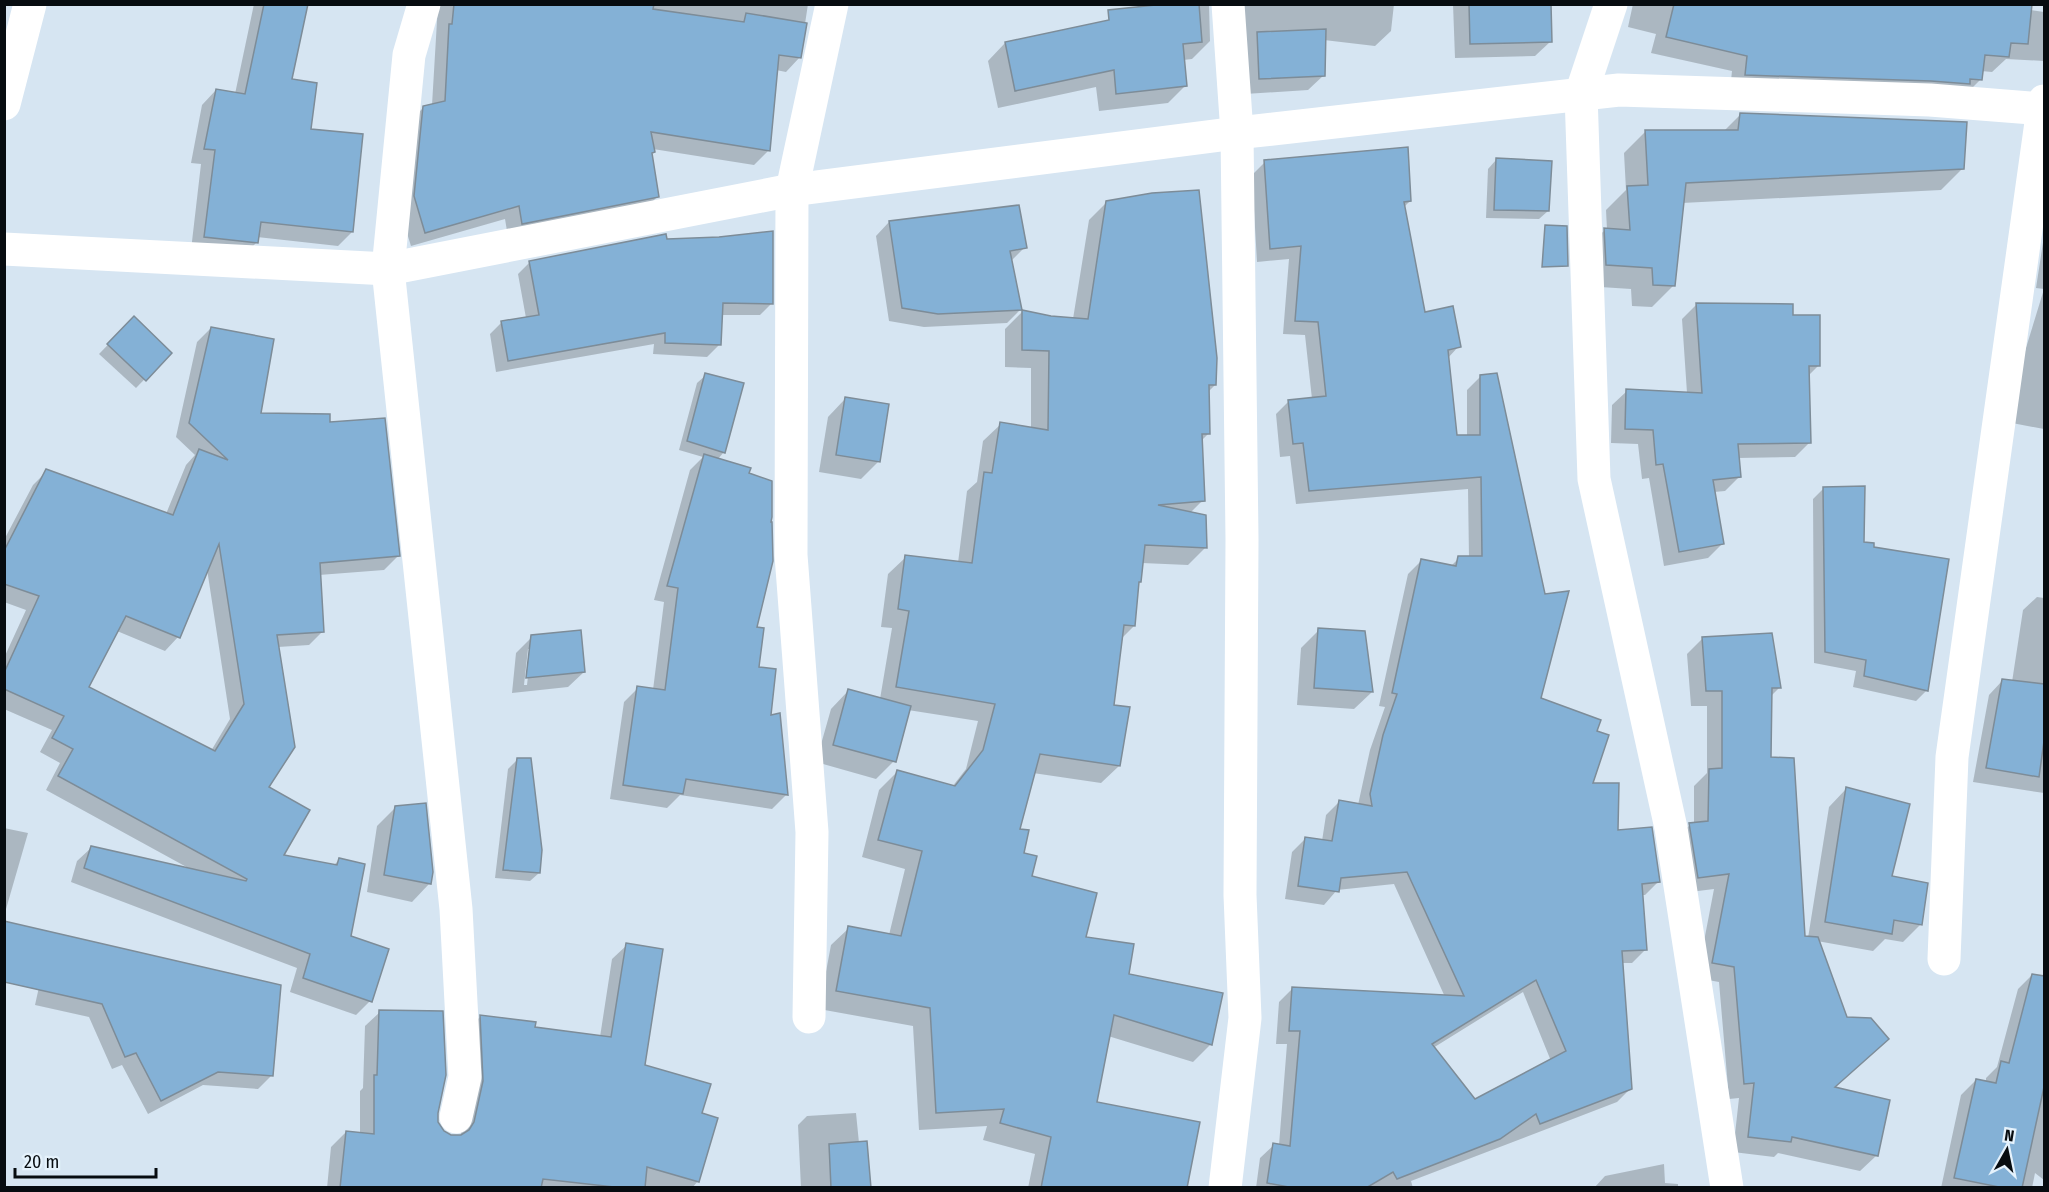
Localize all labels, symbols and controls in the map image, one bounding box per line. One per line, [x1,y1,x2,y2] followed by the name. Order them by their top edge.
[1977,1120,2037,1180] north arrow
[2003,1126,2015,1146] text: N
[15,1141,156,1179] scale bar
[24,1151,59,1173] text: 20 m

